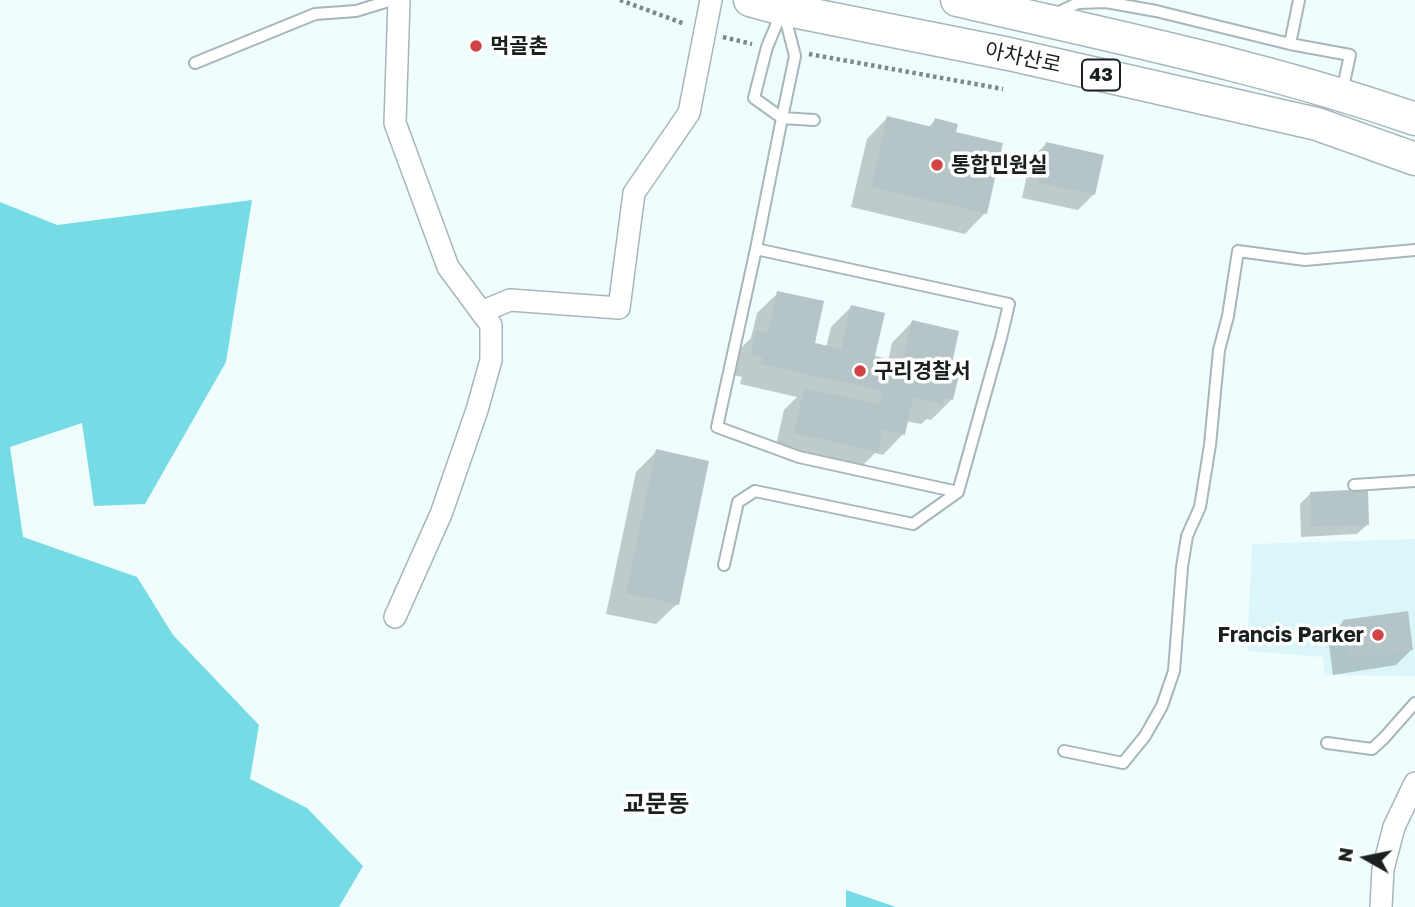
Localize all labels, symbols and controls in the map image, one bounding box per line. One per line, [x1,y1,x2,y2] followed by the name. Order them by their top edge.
[490,33,548,59] place label: 먹골촌
[468,38,484,54] marker: 먹골촌
[983,38,1063,78] street label: 아차산로
[1082,60,1120,90] road number: 43
[951,152,1048,178] place label: 통합민원실
[929,157,945,173] marker: 통합민원실
[874,358,971,384] place label: 구리경찰서
[852,363,868,379] marker: 구리경찰서
[1217,622,1364,648] place label: Francis Parker
[1370,627,1386,643] marker: Francis Parker
[623,790,689,818] district label: 교문동
[1331,823,1401,893] north arrow
[1332,846,1357,864] text: N

